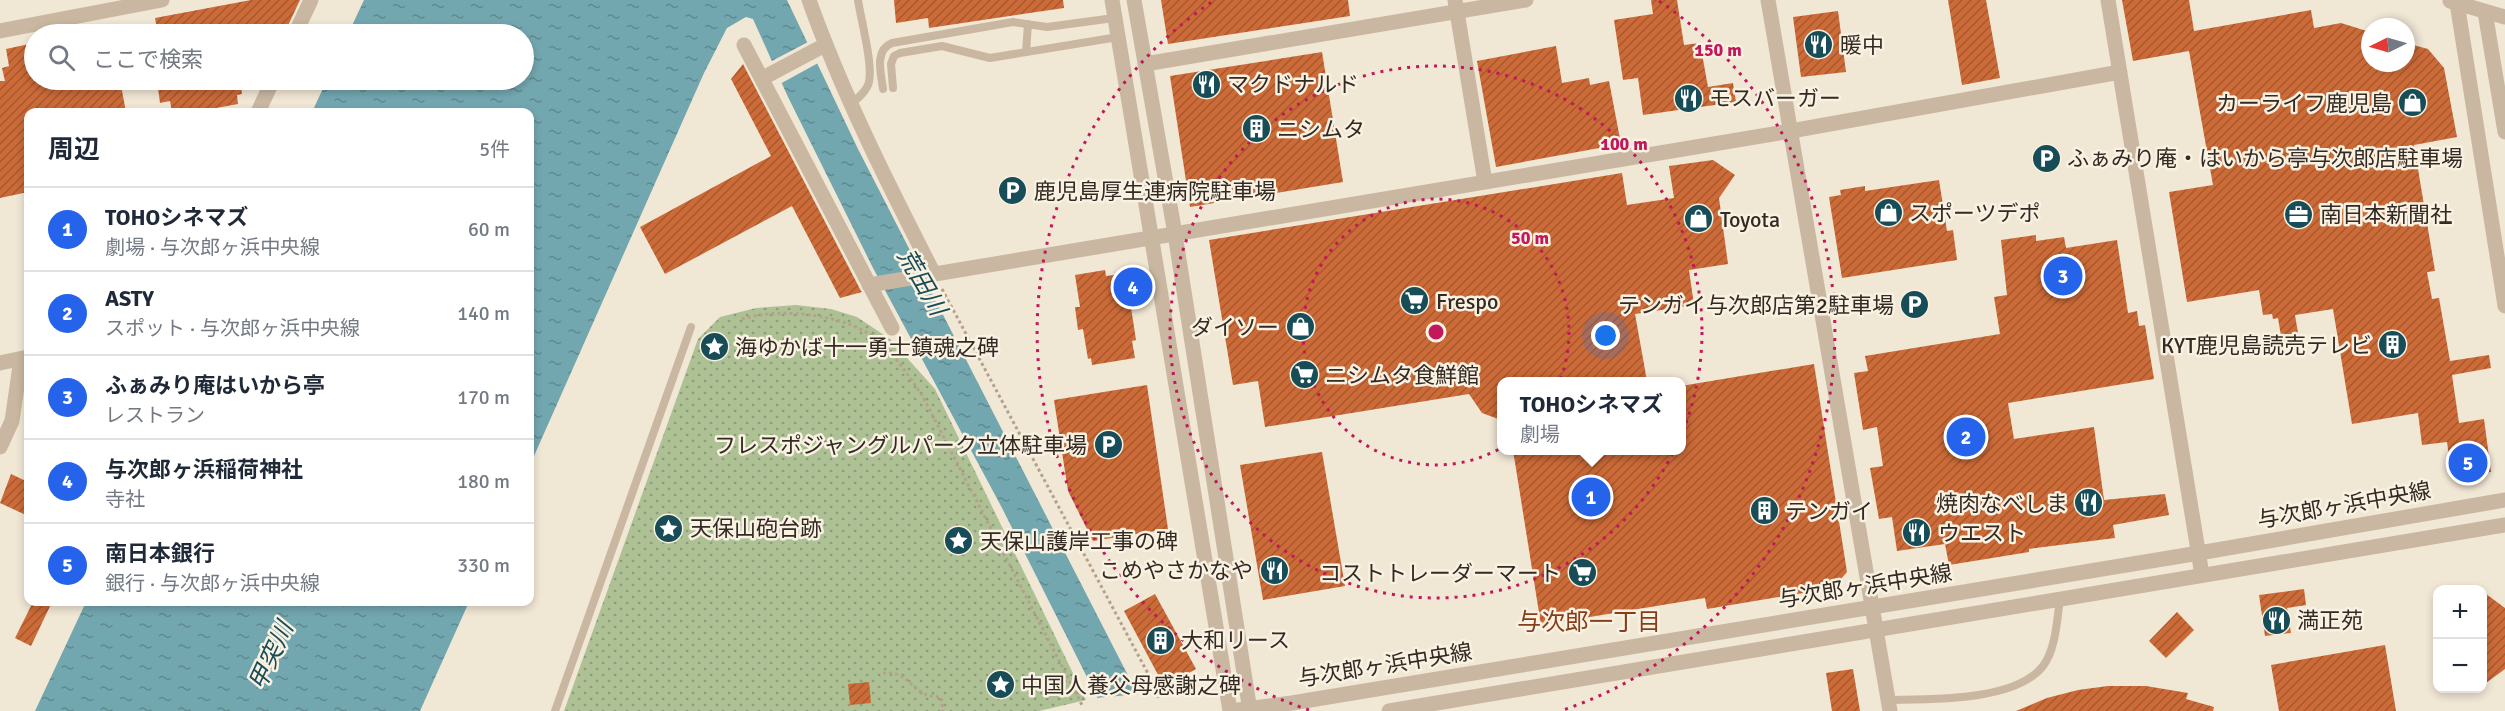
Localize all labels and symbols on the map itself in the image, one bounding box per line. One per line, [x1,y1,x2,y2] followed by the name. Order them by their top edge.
[2361,18,2415,72] north arrow
[1803,29,1835,61] restaurant icon: 暖中
[1840,32,1884,59] place label: 暖中
[1694,39,1742,61] text: 150 m
[1190,68,1222,100] restaurant icon: マクドナルド
[1227,71,1359,98] place label: マクドナルド
[1672,82,1704,114] restaurant icon: モスバーガー
[1709,85,1841,112] place label: モスバーガー
[2397,87,2429,119] shop icon: カーライフ鹿児島
[2216,90,2392,117] place label: カーライフ鹿児島
[1240,113,1272,145] building icon: ニシムタ
[1277,116,1365,143] place label: ニシムタ
[1600,133,1648,155] text: 100 m
[2030,142,2062,174] parking icon: ふぁみり庵・はいから亭与次郎店駐車場
[2067,145,2463,172] place label: ふぁみり庵・はいから亭与次郎店駐車場
[997,175,1029,207] parking icon: 鹿児島厚生連病院駐車場
[1034,178,1276,205] place label: 鹿児島厚生連病院駐車場
[1872,197,1904,229] shop icon: スポーツデポ
[2283,198,2315,230] office icon: 南日本新聞社
[1909,200,2041,227] place label: スポーツデポ
[2320,201,2452,228] place label: 南日本新聞社
[1683,203,1715,235] shop icon: Toyota
[1720,206,1780,233] place label: Toyota
[1511,227,1549,249] text: 50 m
[891,243,954,323] water label: 荒田川
[2044,254,2082,298] pin: 3
[1114,264,1152,310] pin: 4
[1399,285,1431,317] supermarket icon: Frespo
[1436,288,1498,315] place label: Frespo
[1899,289,1931,321] parking icon: テンガイ与次郎店第2駐車場
[1618,292,1894,319] place label: テンガイ与次郎店第2駐車場
[1284,311,1316,343] shop icon: ダイソー
[1191,314,1279,341] place label: ダイソー
[1591,321,1620,350] your location
[1426,322,1446,342] centre of rings
[2377,329,2409,361] building icon: KYT鹿児島読売テレビ
[698,331,730,363] place icon: 海ゆかば十一勇士鎮魂之碑
[2161,332,2372,359] place label: KYT鹿児島読売テレビ
[735,334,999,361] place label: 海ゆかば十一勇士鎮魂之碑
[1288,359,1320,391] supermarket icon: ニシムタ食鮮館
[1325,362,1479,389] place label: ニシムタ食鮮館
[1946,414,1986,460] pin: 2
[1092,429,1124,461] parking icon: フレスポジャングルパーク立体駐車場
[714,432,1087,459] place label: フレスポジャングルパーク立体駐車場
[2448,440,2488,486] pin: 5
[1572,474,1610,520] pin: 1
[2255,476,2433,534] street label: 与次郎ヶ浜中央線
[2073,487,2105,519] restaurant icon: 焼肉なべしま
[1936,490,2068,517] place label: 焼肉なべしま
[1748,495,1780,527] building icon: テンガイ
[1785,498,1873,525] place label: テンガイ
[653,512,685,544] place icon: 天保山砲台跡
[690,515,822,542] place label: 天保山砲台跡
[1901,517,1933,549] restaurant icon: ウエスト
[1938,520,2026,547] place label: ウエスト
[943,525,975,557] place icon: 天保山護岸工事の碑
[980,528,1178,555] place label: 天保山護岸工事の碑
[1258,554,1290,586] restaurant icon: こめやさかなや
[1099,557,1253,584] place label: こめやさかなや
[1566,557,1598,589] supermarket icon: コストトレーダーマート
[1776,559,1954,613] street label: 与次郎ヶ浜中央線
[1319,560,1561,587] place label: コストトレーダーマート
[2260,604,2292,636] restaurant icon: 満正苑
[1517,607,1661,637] district label: 与次郎一丁目
[2297,607,2363,634] place label: 満正苑
[242,614,301,695] water label: 甲突川
[1144,624,1176,656] building icon: 大和リース
[1181,627,1290,654] place label: 大和リース
[1296,638,1474,692] street label: 与次郎ヶ浜中央線
[984,669,1016,701] place icon: 中国人養父母感謝之碑
[1021,672,1241,699] place label: 中国人養父母感謝之碑

